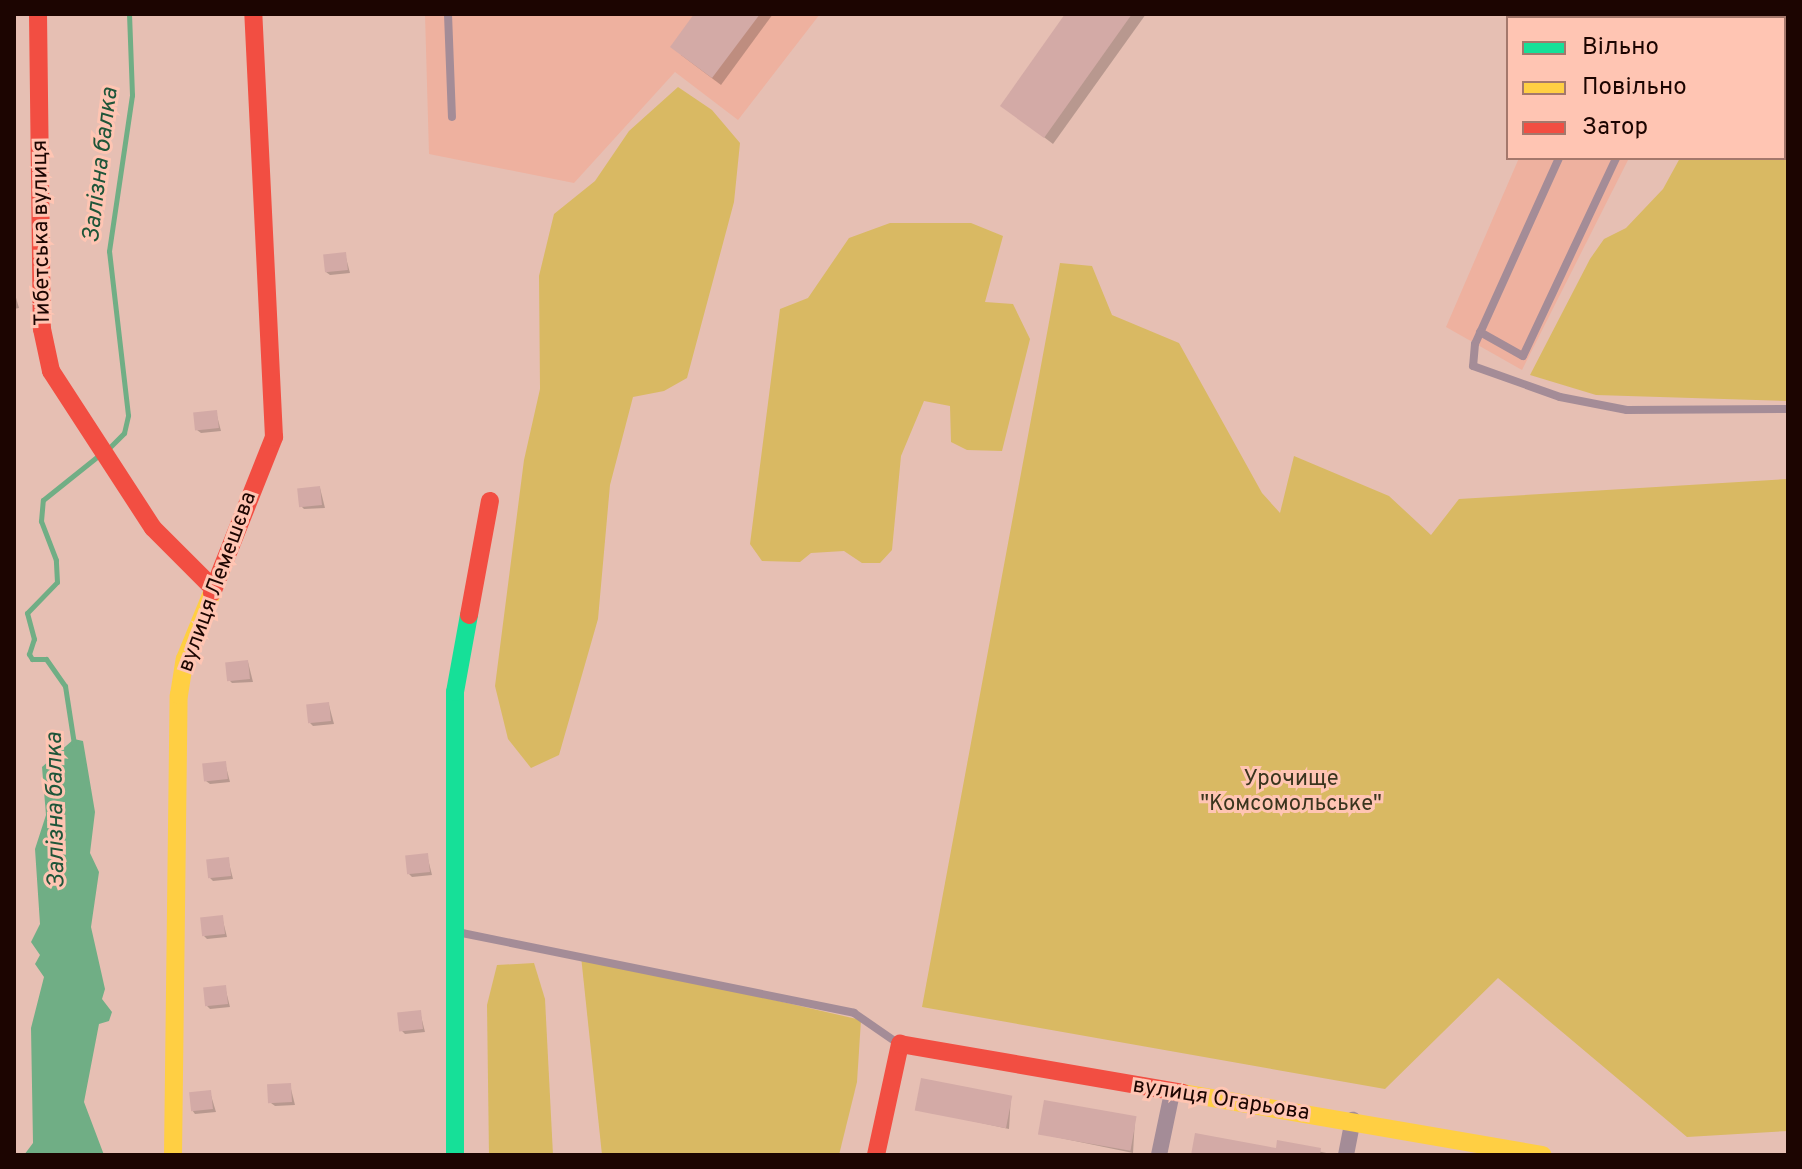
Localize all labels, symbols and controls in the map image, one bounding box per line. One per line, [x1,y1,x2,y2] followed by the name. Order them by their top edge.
[1506,16,1786,160] legend
[1582,33,1659,63] text: Вільно
[1582,73,1687,103] text: Повільно
[78,86,126,244] water label: Залізна балка
[1582,113,1648,143] text: Затор
[27,140,57,326] street label: Тибетська вулиця
[173,488,263,676] street label: вулиця Лемешєва
[41,732,73,888] water label: Залізна балка
[1200,766,1382,818] park label: Урочище "Комсомольське"
[1131,1073,1311,1127] street label: вулиця Огарьова

